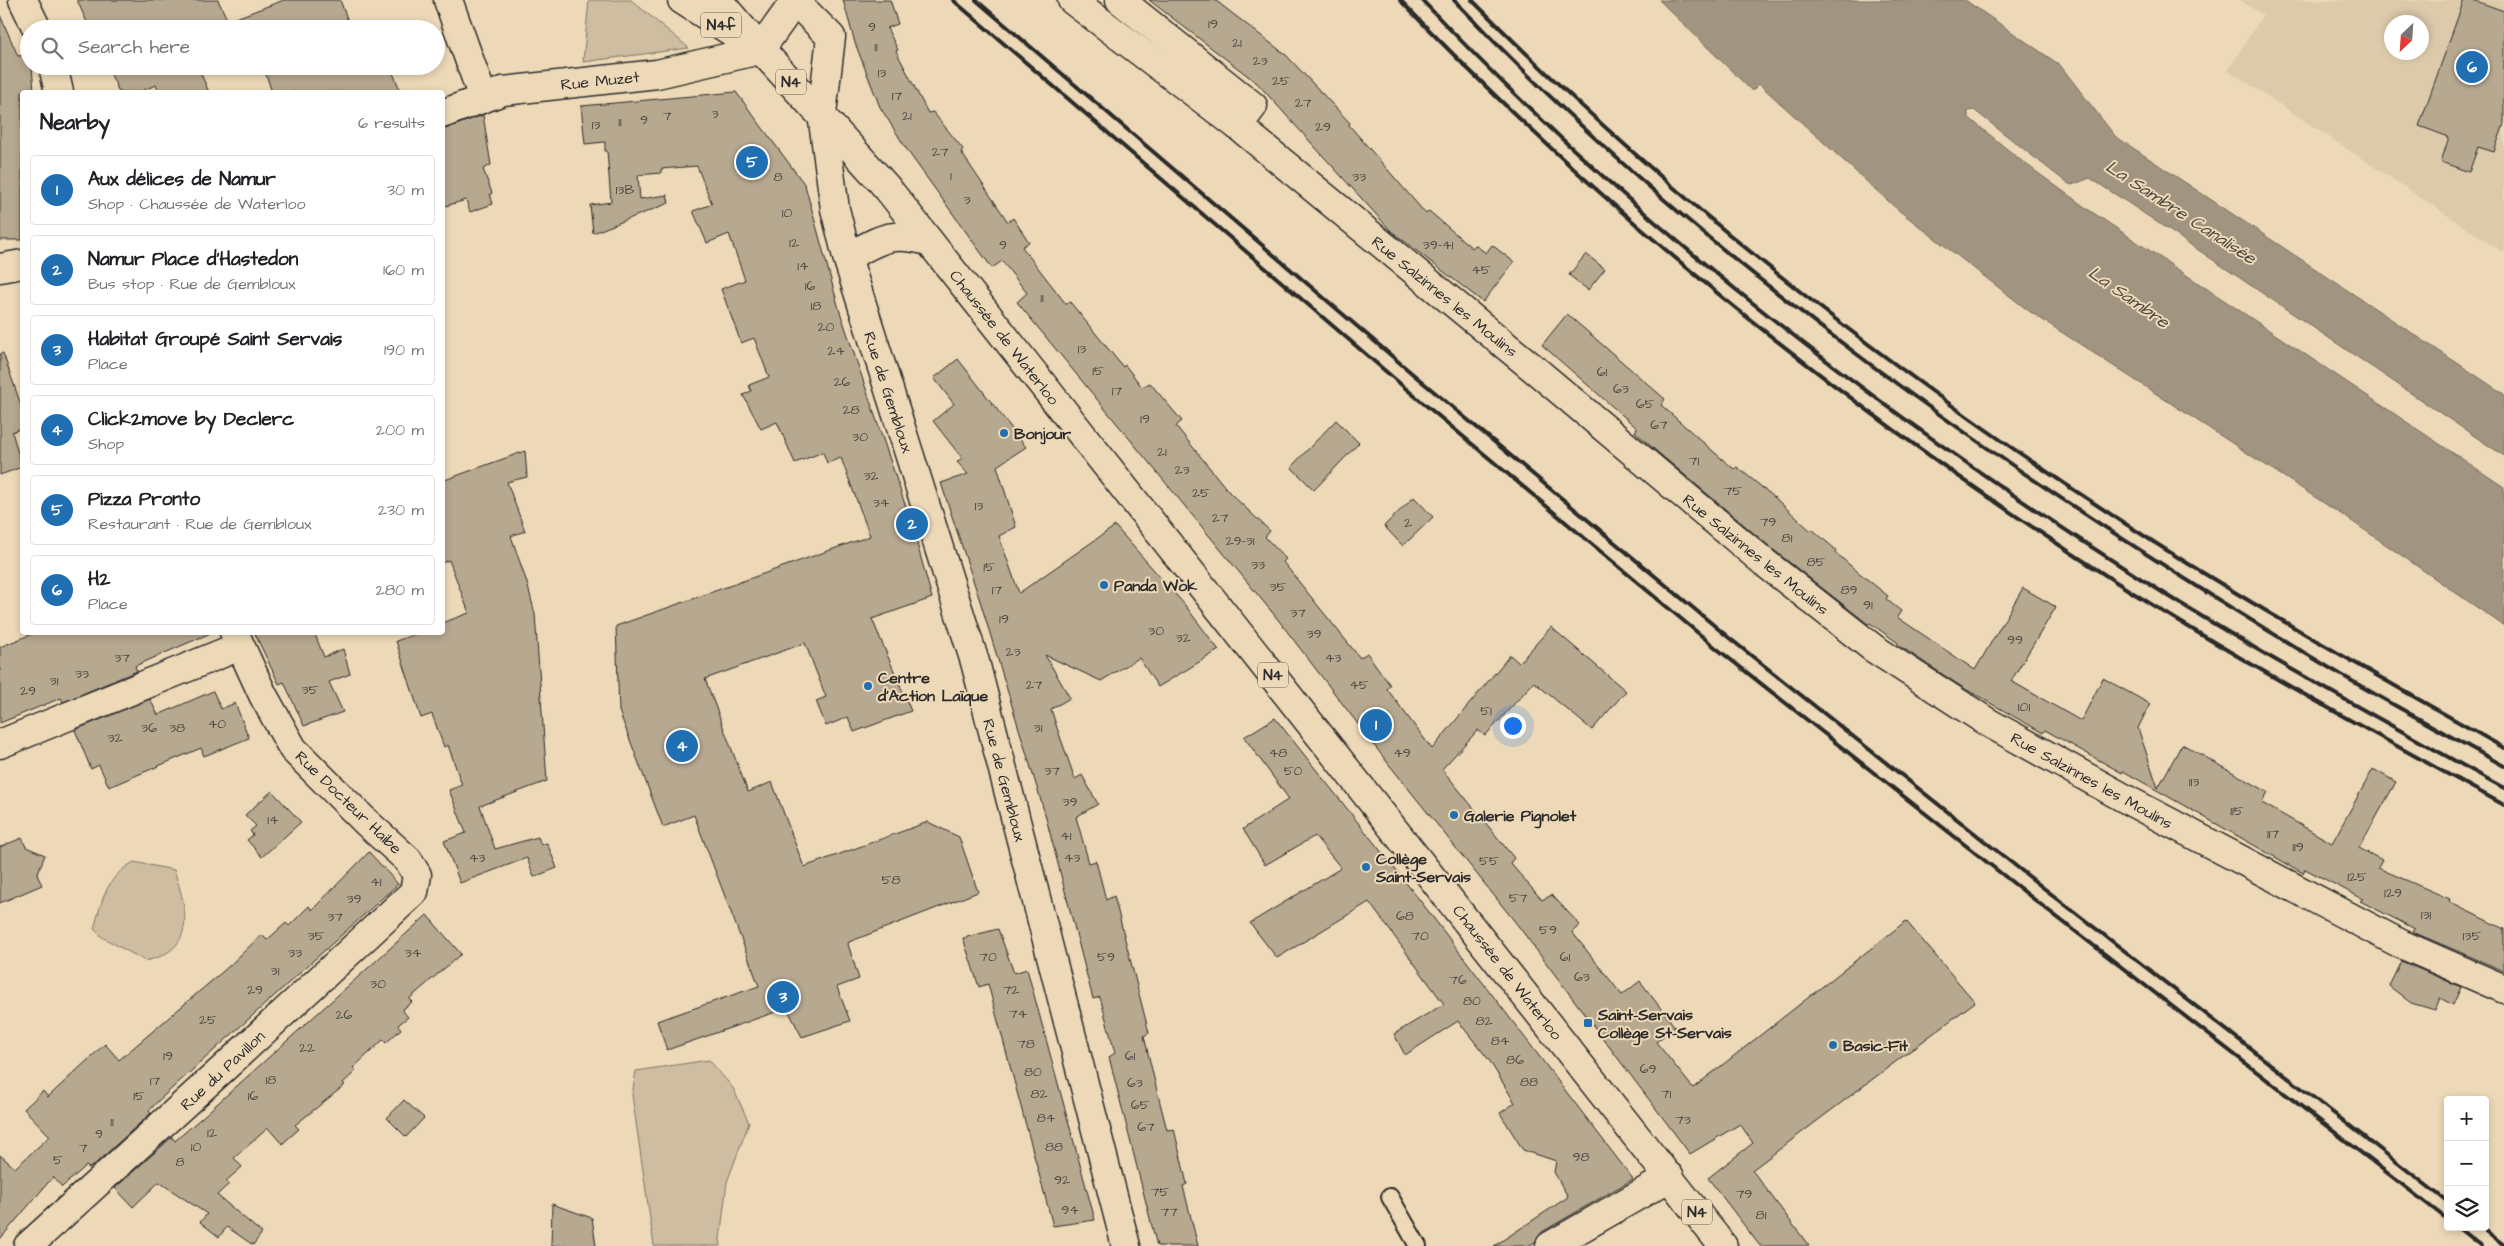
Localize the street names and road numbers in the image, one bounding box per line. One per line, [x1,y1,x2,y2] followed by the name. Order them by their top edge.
[701,12,741,38] road number: N4f
[560,66,641,96] street label: Rue Muzet
[776,70,806,94] road number: N4
[1367,231,1522,363] street label: Rue Salzinnes les Moulins
[944,265,1064,410] street label: Chaussée de Waterloo
[858,329,918,456] street label: Rue de Gembloux
[1678,489,1833,621] street label: Rue Salzinnes les Moulins
[1258,662,1288,688] road number: N4
[977,716,1031,845] street label: Rue de Gembloux
[2007,727,2176,835] street label: Rue Salzinnes les Moulins
[290,746,407,860] street label: Rue Docteur Haibe
[1447,900,1567,1045] street label: Chaussée de Waterloo
[176,1026,270,1116] street label: Rue du Pavillon
[1682,1200,1712,1224] road number: N4

